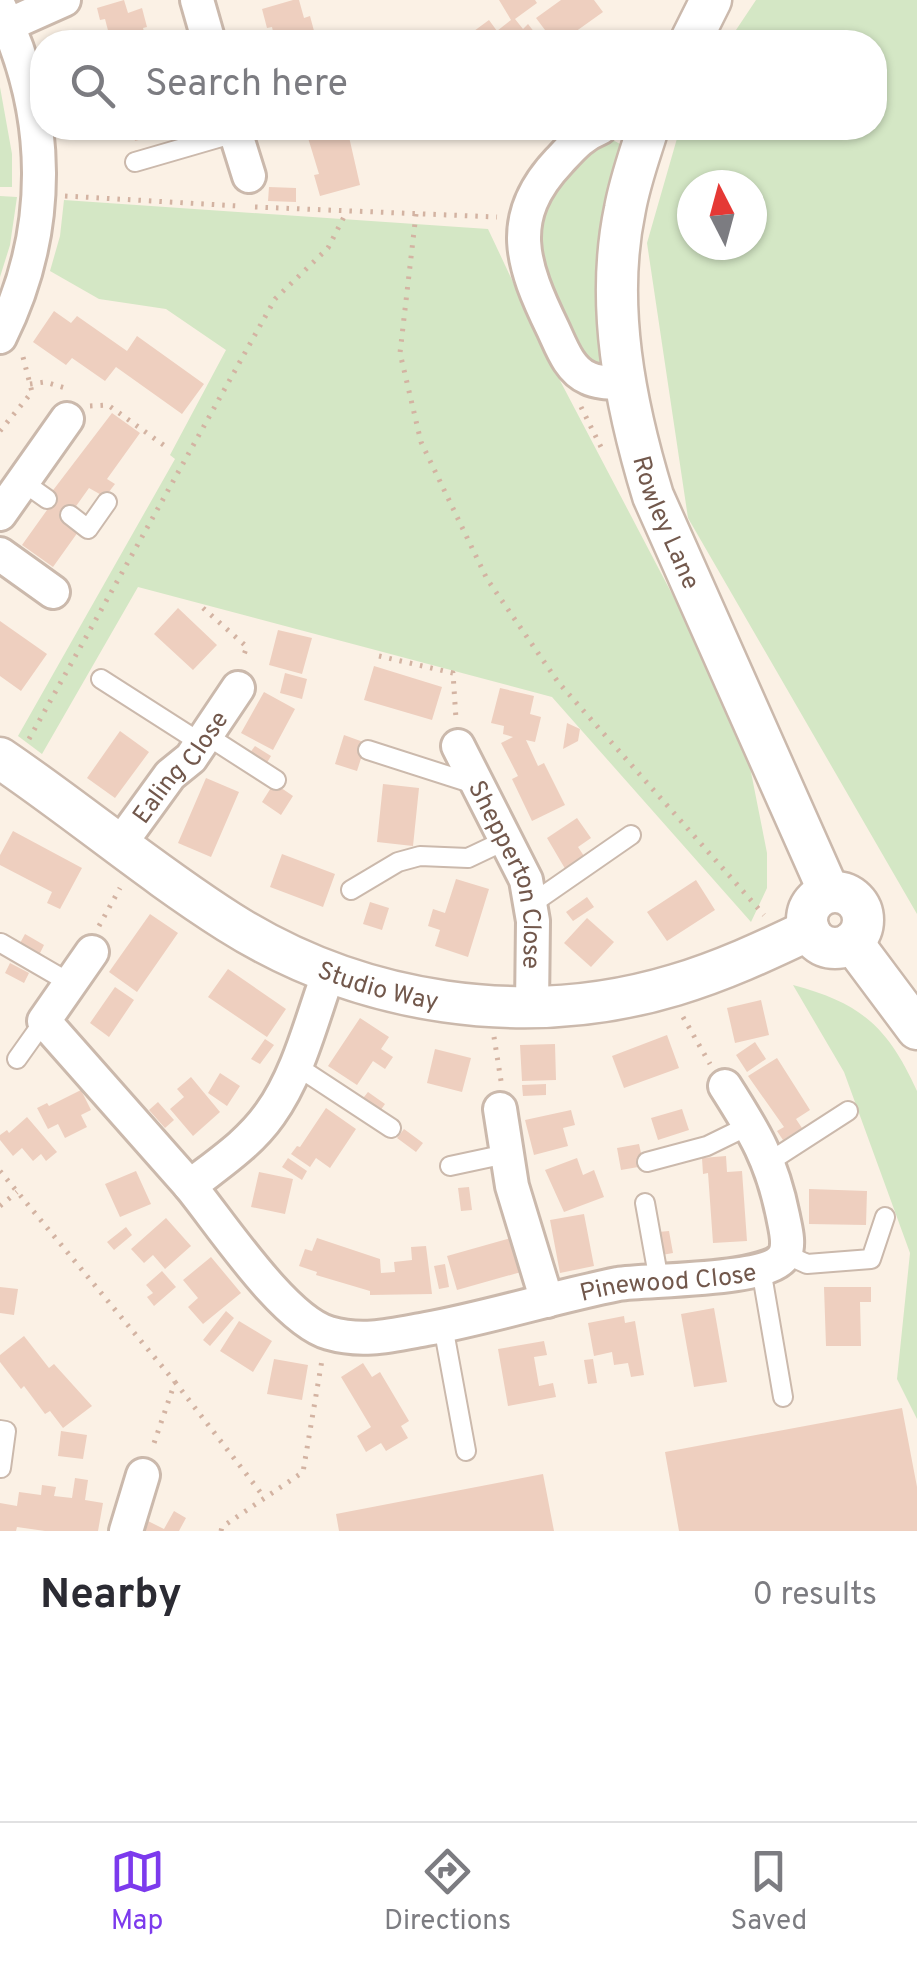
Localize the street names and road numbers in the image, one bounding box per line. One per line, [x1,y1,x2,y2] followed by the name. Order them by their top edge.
[623,453,706,595] street label: Rowley Lane
[127,706,237,831] street label: Ealing Close
[459,776,546,969] street label: Shepperton Close
[312,956,441,1019] street label: Studio Way
[577,1258,760,1311] street label: Pinewood Close

